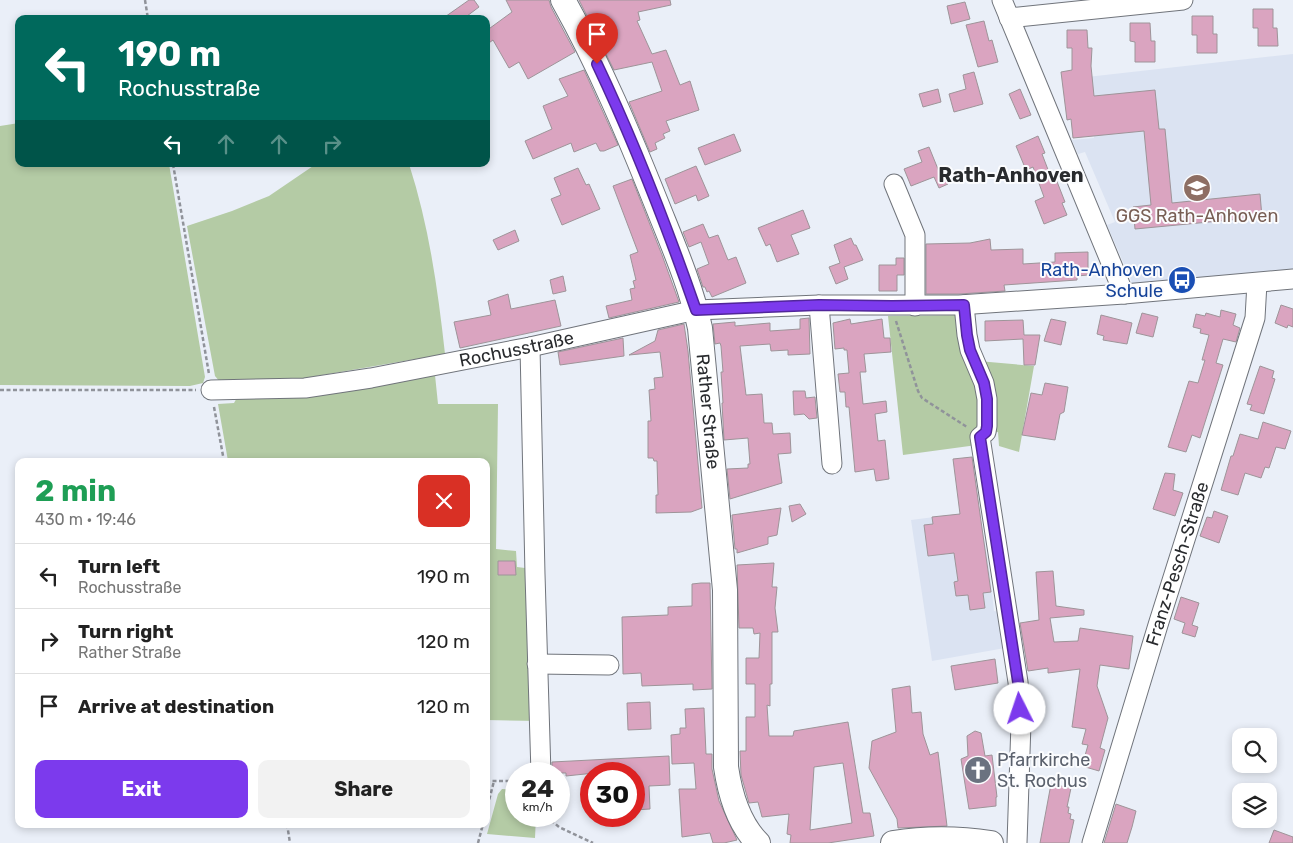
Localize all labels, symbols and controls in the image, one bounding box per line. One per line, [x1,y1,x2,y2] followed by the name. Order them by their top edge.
[576,13,618,64] pin
[583,20,611,48] icon: arrive
[118,33,221,75] text: 190 m
[35,35,100,100] icon: left
[118,75,260,102] text: Rochusstraße
[159,130,187,158] icon: left
[212,130,240,158] icon: ahead
[265,130,293,158] icon: ahead
[318,130,346,158] icon: right
[938,163,1084,187] district label: Rath-Anhoven
[1182,173,1212,203] school or university icon: GGS Rath-Anhoven
[1116,205,1278,227] place label: GGS Rath-Anhoven
[1041,259,1163,302] place label: Rath-Anhoven Schule
[1167,265,1197,295] bus stop icon: Rath-Anhoven Schule
[457,327,576,372] street label: Rochusstraße
[691,353,724,470] street label: Rather Straße
[35,473,116,509] text: 2 min
[418,475,470,527] button: close
[1141,479,1214,648] street label: Franz-Pesch-Straße
[35,510,136,529] text: 430 m · 19:46
[78,555,160,578] text: Turn left
[35,562,63,590] icon: left
[417,565,470,588] text: 190 m
[78,578,182,597] text: Rochusstraße
[78,620,173,643] text: Turn right
[35,627,63,655] icon: right
[417,630,470,653] text: 120 m
[78,643,181,662] text: Rather Straße
[993,682,1045,734] position arrow
[35,692,63,720] icon: arrive
[78,695,274,718] text: Arrive at destination
[417,695,470,718] text: 120 m
[1232,728,1277,828] map controls
[1232,728,1277,773] button: search
[997,749,1090,792] place label: Pfarrkirche St. Rochus
[963,755,993,785] church icon: Pfarrkirche St. Rochus
[35,760,248,818] button: Exit
[258,760,470,818] button: Share
[580,762,645,827] speed limit sign: 30
[521,774,554,803] text: 24
[1232,783,1277,828] button: layers
[523,800,552,814] text: km/h

